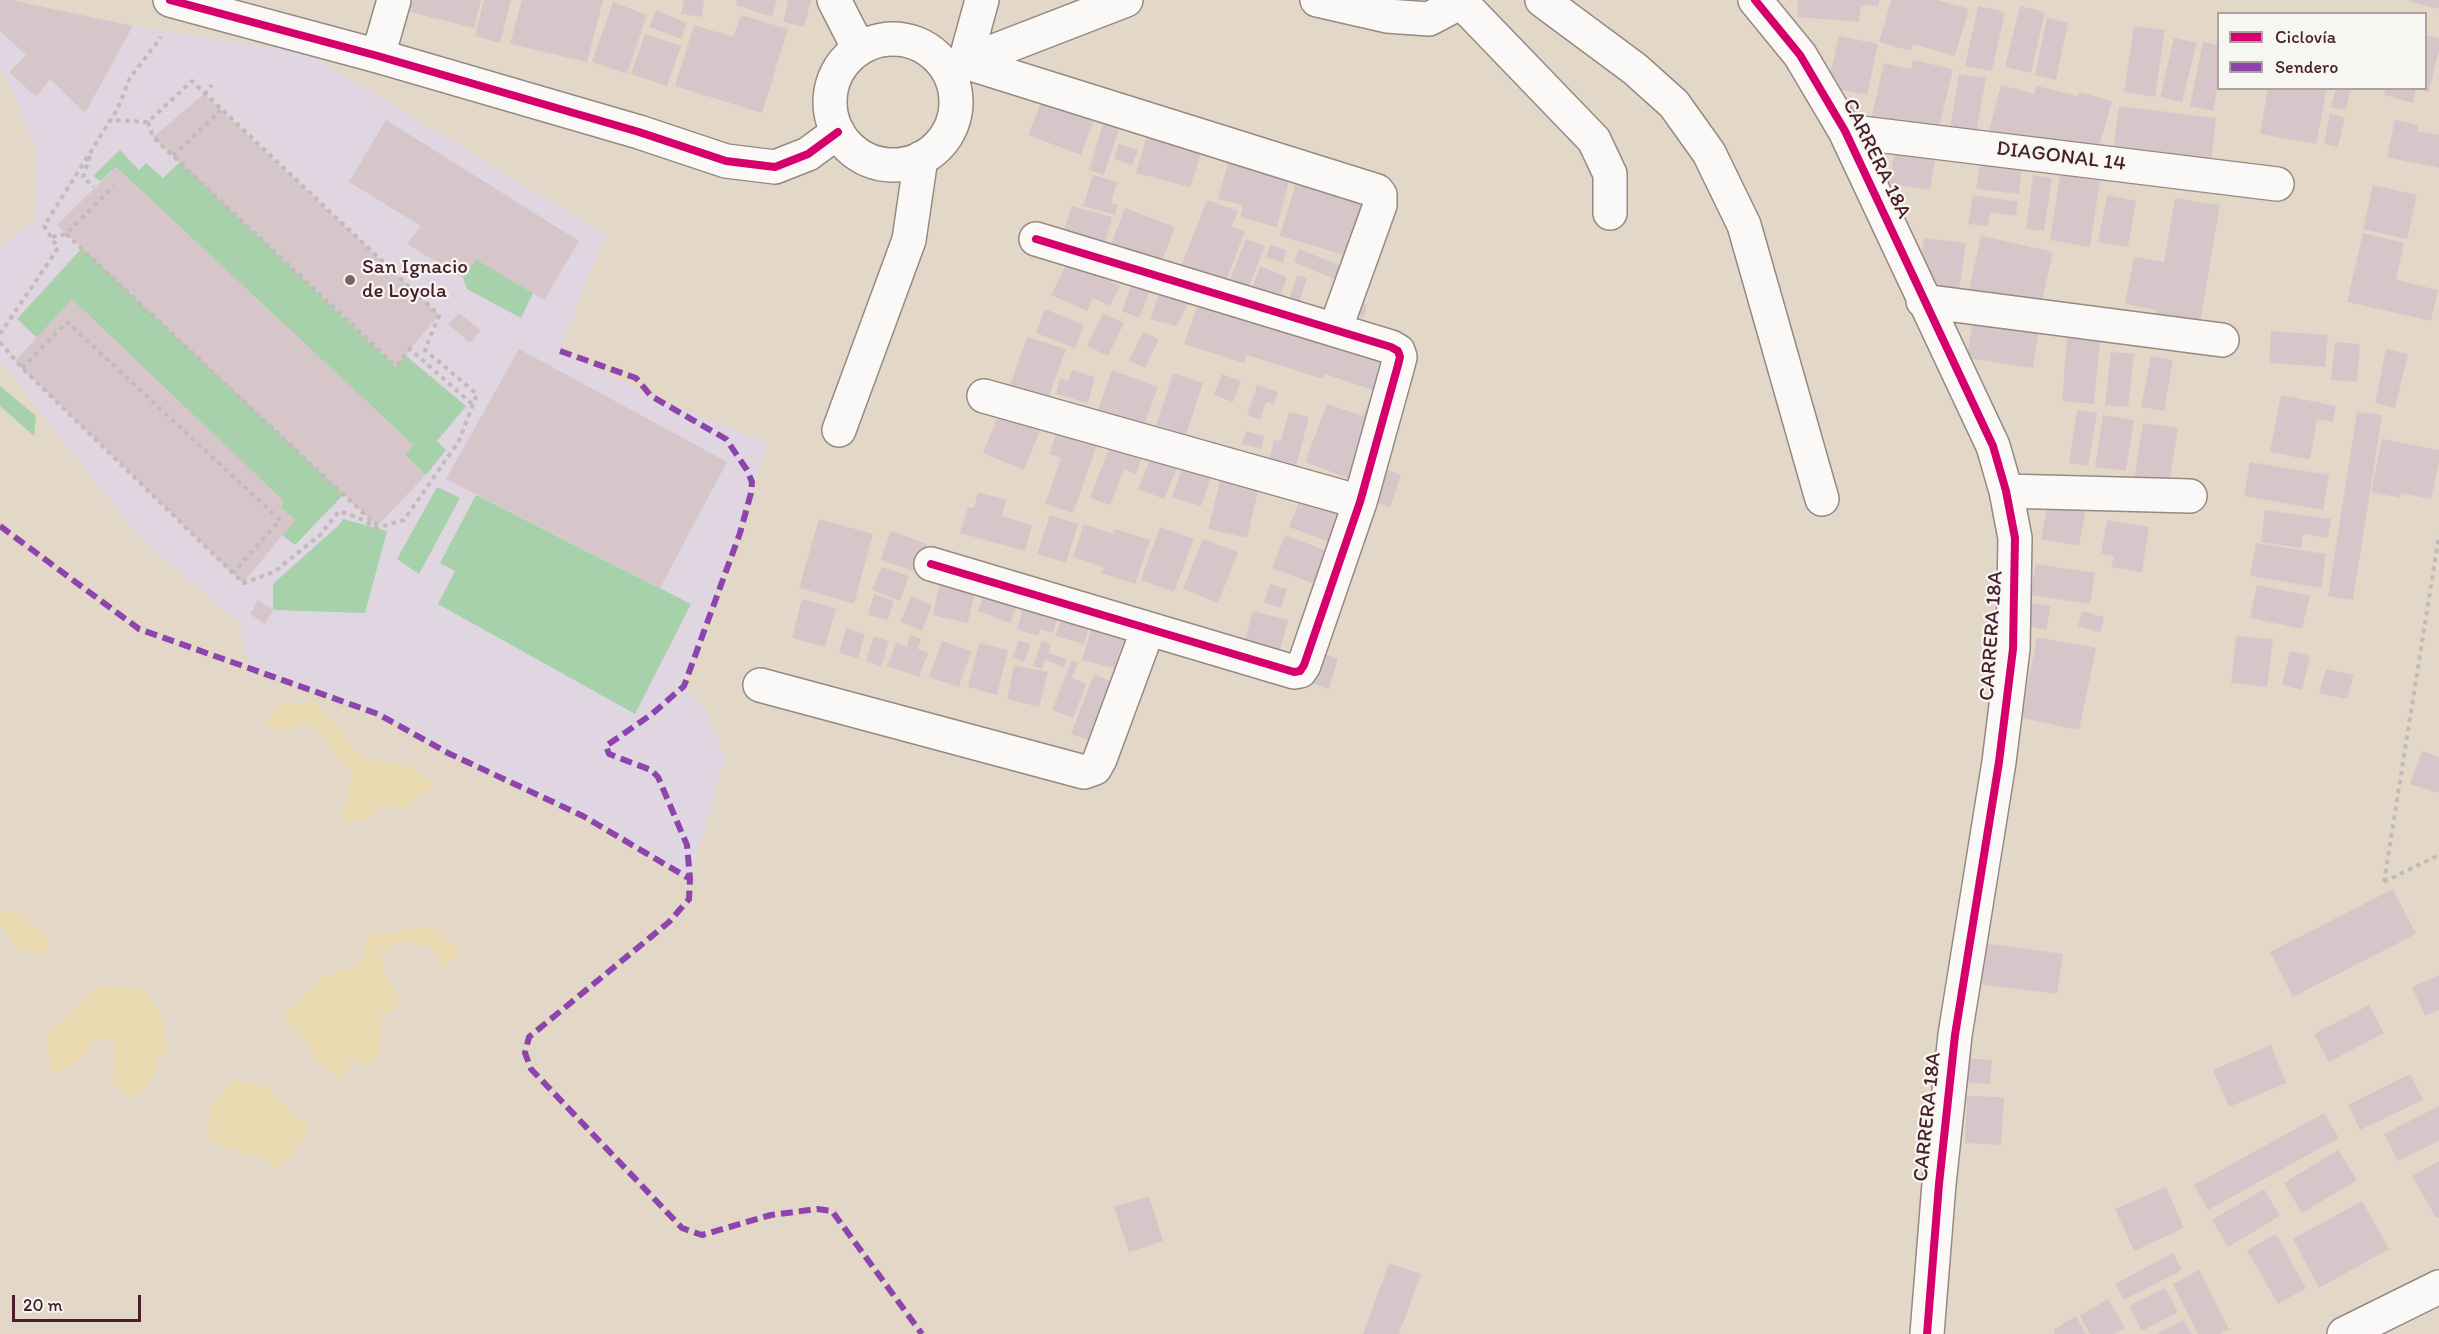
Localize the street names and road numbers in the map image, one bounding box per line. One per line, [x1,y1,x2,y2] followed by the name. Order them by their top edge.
[1836,95,1916,223] street label: CARRERA 18A
[1995,137,2127,177] street label: DIAGONAL 14
[1975,570,2009,702] street label: CARRERA 18A
[1909,1051,1947,1183] street label: CARRERA 18A

